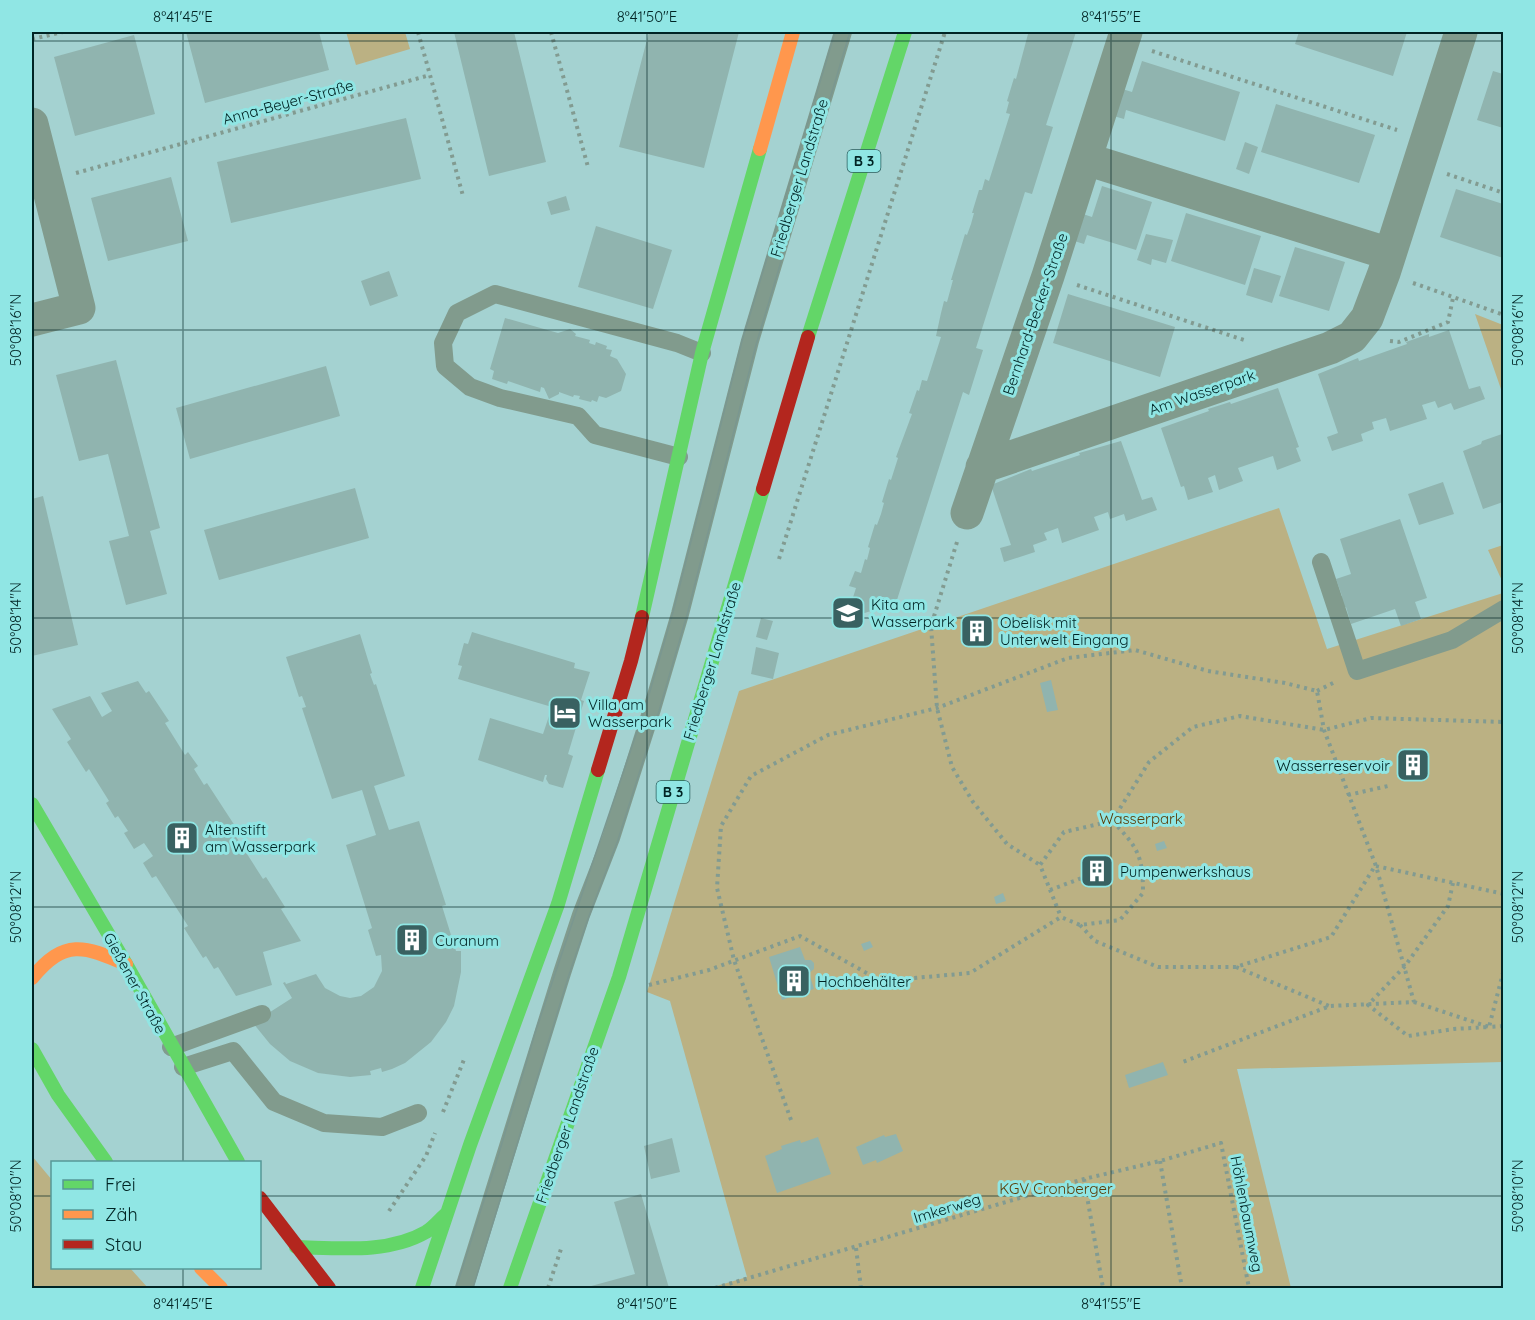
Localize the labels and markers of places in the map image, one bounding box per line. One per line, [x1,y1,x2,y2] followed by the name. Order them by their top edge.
[830,595,866,631] school or university icon: Kita am Wasserpark
[871,595,955,631] place label: Kita am Wasserpark
[959,613,995,649] building icon: Obelisk mit Unterwelt Eingang
[1000,613,1129,649] place label: Obelisk mit Unterwelt Eingang
[547,695,583,731] hotel icon: Villa am Wasserpark
[588,695,672,731] place label: Villa am Wasserpark
[1395,747,1431,783] building icon: Wasserreservoir
[1276,756,1390,775] place label: Wasserreservoir
[164,820,200,856] building icon: Altenstift am Wasserpark
[205,820,316,856] place label: Altenstift am Wasserpark
[1079,853,1115,889] building icon: Pumpenwerkshaus
[1120,862,1251,881] place label: Pumpenwerkshaus
[394,922,430,958] building icon: Curanum
[435,931,499,950] place label: Curanum
[776,963,812,999] building icon: Hochbehälter
[817,972,911,991] place label: Hochbehälter

